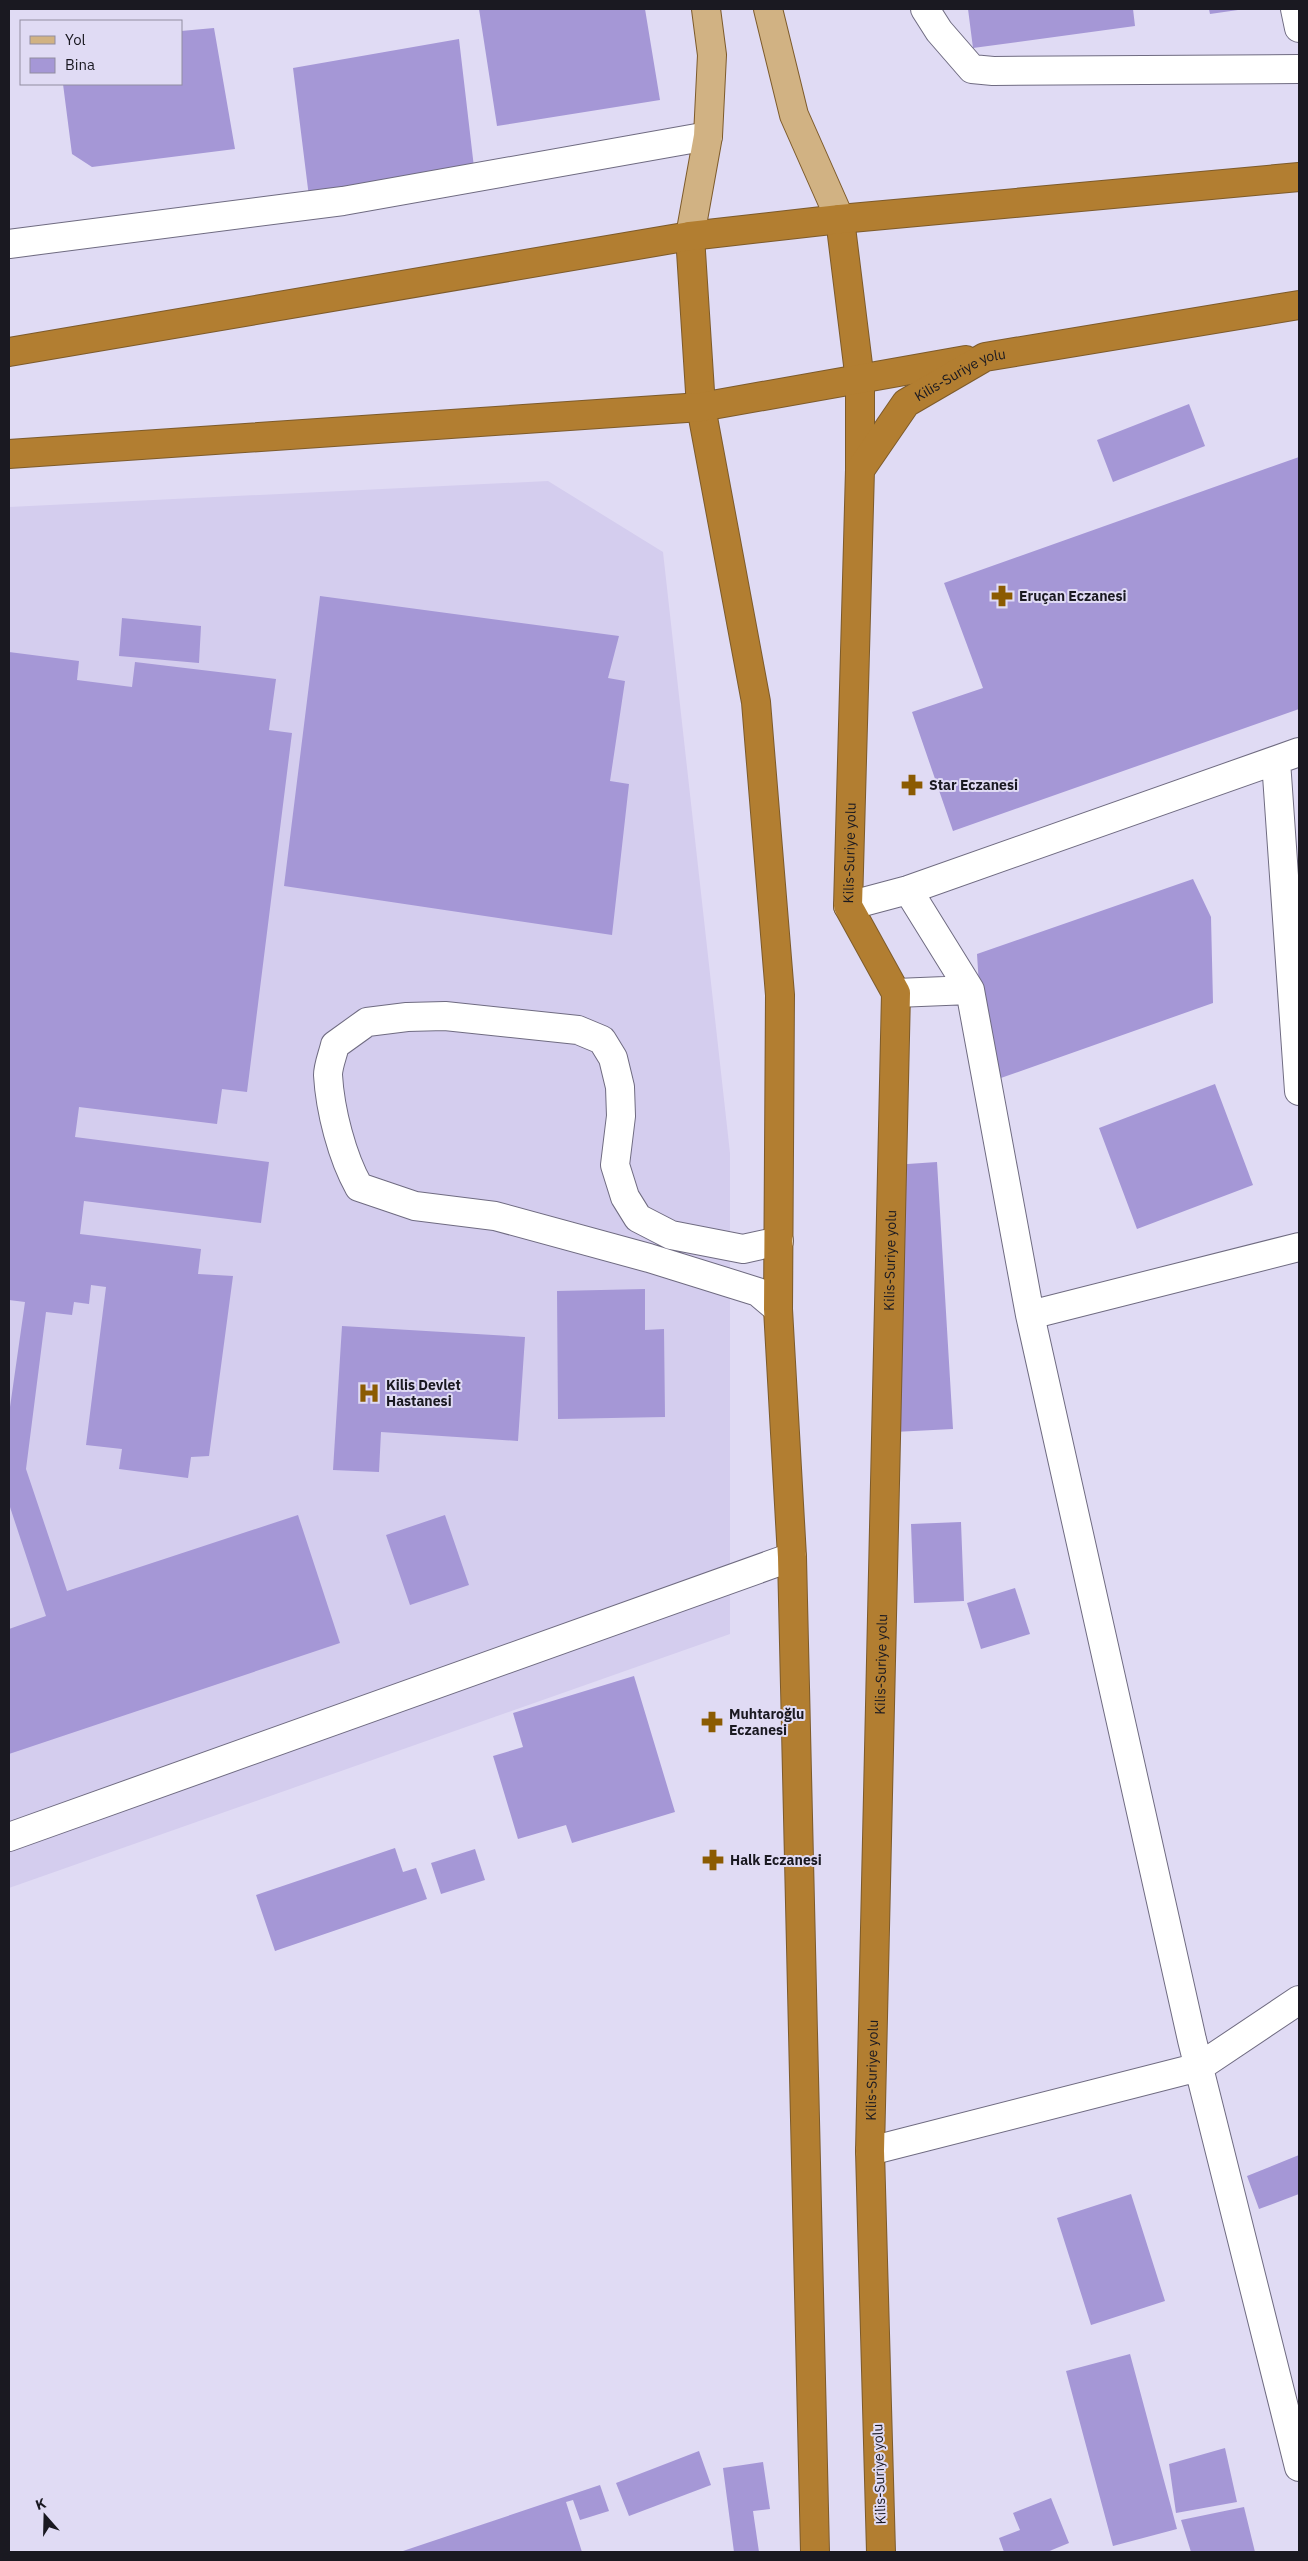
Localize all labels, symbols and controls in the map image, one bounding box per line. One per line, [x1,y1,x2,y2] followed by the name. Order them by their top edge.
[20,20,182,85] legend
[65,30,86,49] text: Yol
[65,55,95,74] text: Bina
[911,345,1007,405] street label: Kilis-Suriye yolu
[989,583,1015,609] pharmacy icon: Eruçan Eczanesi
[1019,587,1126,605] place label: Eruçan Eczanesi
[899,772,925,798] pharmacy icon: Star Eczanesi
[929,776,1018,794] place label: Star Eczanesi
[839,802,860,903] street label: Kilis-Suriye yolu
[880,1210,900,1311] street label: Kilis-Suriye yolu
[386,1376,461,1410] place label: Kilis Devlet Hastanesi
[356,1380,382,1406] hospital icon: Kilis Devlet Hastanesi
[871,1614,891,1715] street label: Kilis-Suriye yolu
[729,1705,804,1739] place label: Muhtaroğlu Eczanesi
[699,1709,725,1735] pharmacy icon: Muhtaroğlu Eczanesi
[700,1847,726,1873] pharmacy icon: Halk Eczanesi
[730,1851,822,1869] place label: Halk Eczanesi
[862,2020,882,2121] street label: Kilis-Suriye yolu
[868,2423,890,2525] street label: Kilis-Suriye yolu
[20,2491,70,2541] north arrow
[33,2494,48,2514] text: K

